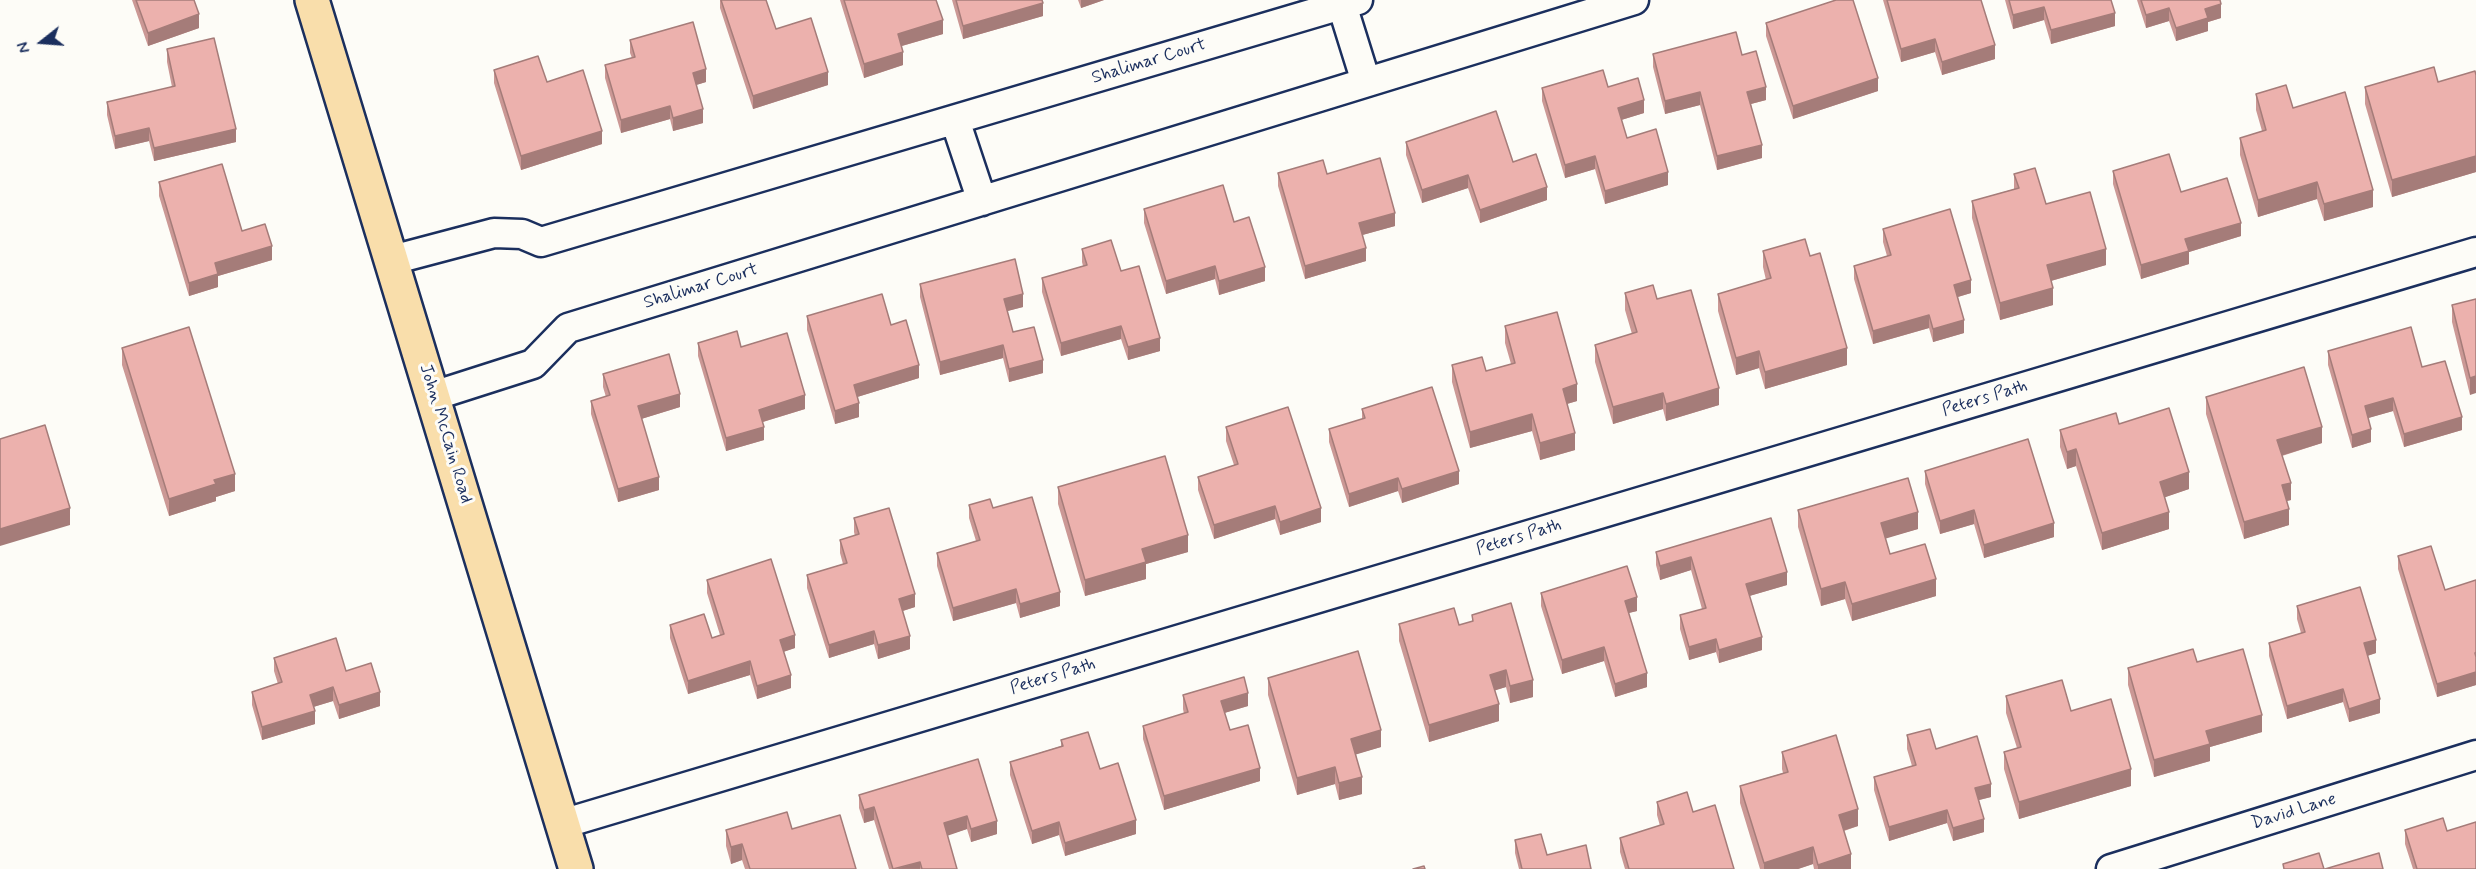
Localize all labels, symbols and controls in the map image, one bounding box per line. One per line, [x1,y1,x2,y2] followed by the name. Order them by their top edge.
[12,12,72,72] north arrow
[1089,34,1209,90] street label: Shalimar Court
[13,39,36,56] text: N
[641,259,761,315] street label: Shalimar Court
[414,362,476,506] street label: John McCain Road
[1940,376,2030,422] street label: Peters Path
[1474,515,1564,561] street label: Peters Path
[1008,654,1098,700] street label: Peters Path
[2249,789,2339,835] street label: David Lane

